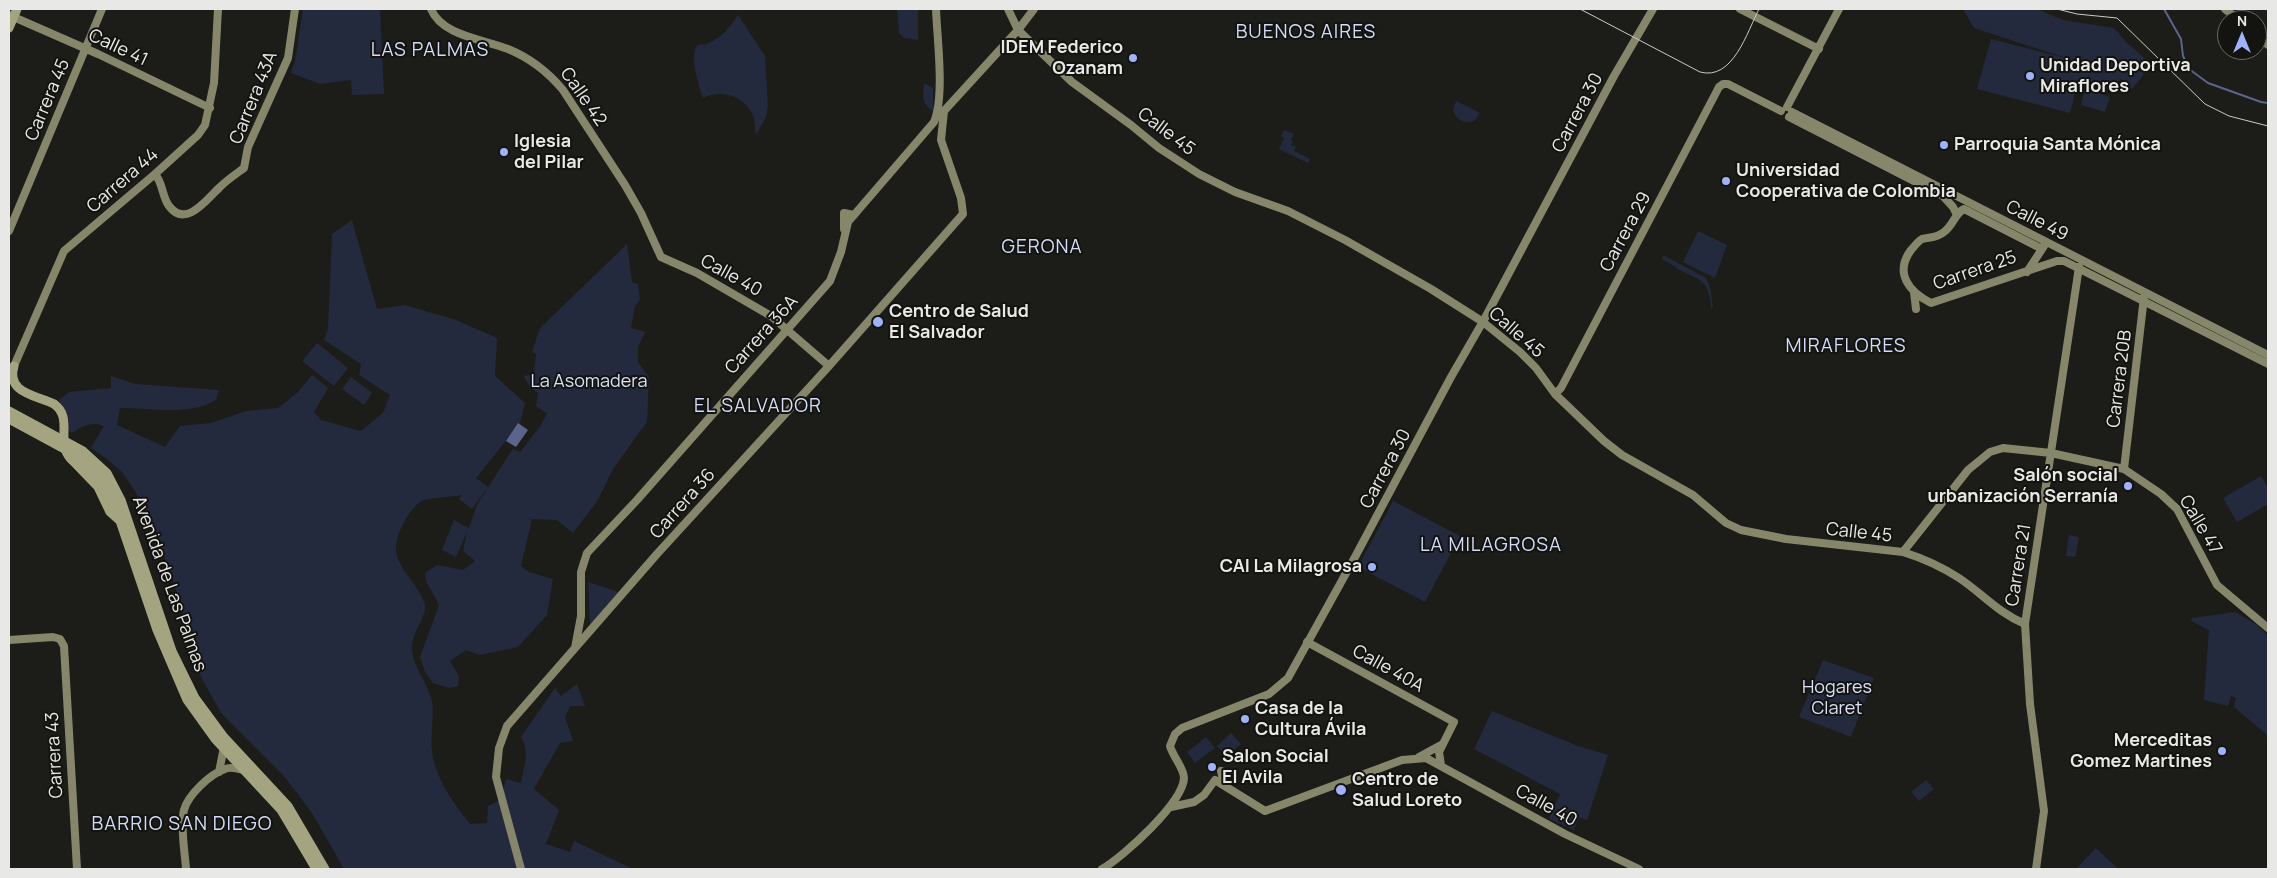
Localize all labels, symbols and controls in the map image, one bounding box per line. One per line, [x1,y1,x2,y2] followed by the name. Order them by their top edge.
[2217,10,2267,60] north arrow
[2237,11,2247,30] text: N
[1234,22,1378,44] district label: BUENOS AIRES
[85,25,151,71] street label: Calle 41
[1000,37,1123,80] place label: IDEM Federico Ozanam
[370,40,490,62] district label: LAS PALMAS
[226,49,282,147] street label: Carrera 43A
[1127,52,1139,64] marker: IDEM Federico Ozanam
[2040,55,2191,98] place label: Unidad Deportiva Miraflores
[21,56,75,144] street label: Carrera 45
[555,64,611,130] street label: Calle 42
[1548,70,1608,156] street label: Carrera 30
[2024,70,2036,82] marker: Unidad Deportiva Miraflores
[1133,103,1199,161] street label: Calle 45
[514,131,584,173] place label: Iglesia del Pilar
[1954,134,2161,156] place label: Parroquia Santa Mónica
[1938,139,1950,151] marker: Parroquia Santa Mónica
[83,144,163,218] street label: Carrera 44
[498,146,510,158] marker: Iglesia del Pilar
[1736,160,1956,202] place label: Universidad Cooperativa de Colombia
[1720,175,1732,187] marker: Universidad Cooperativa de Colombia
[1596,188,1656,276] street label: Carrera 29
[2002,196,2072,246] street label: Calle 49
[1001,237,1083,259] district label: GERONA
[1931,247,2019,295] street label: Carrera 25
[696,250,766,302] street label: Calle 40
[721,291,803,379] street label: Carrera 36A
[889,301,1029,344] place label: Centro de Salud El Salvador
[1484,303,1548,363] street label: Calle 45
[871,315,885,329] marker: Centro de Salud El Salvador
[2103,329,2137,429] street label: Carrera 20B
[1784,336,1908,358] district label: MIRAFLORES
[531,371,647,393] park label: La Asomadera
[693,396,823,418] district label: EL SALVADOR
[1356,426,1416,512] street label: Carrera 30
[646,464,720,544] street label: Carrera 36
[1927,465,2118,508] place label: Salón social urbanización Serranía
[2122,480,2134,492] marker: Salón social urbanización Serranía
[2174,492,2226,558] street label: Calle 47
[127,493,211,675] street label: Avenida de Las Palmas
[1825,519,1893,547] street label: Calle 45
[2002,522,2036,608] street label: Carrera 21
[1418,535,1564,557] district label: LA MILAGROSA
[1220,556,1362,578] place label: CAI La Milagrosa
[1366,561,1378,573] marker: CAI La Milagrosa
[1348,641,1428,697] street label: Calle 40A
[1802,677,1872,720] park label: Hogares Claret
[1255,698,1366,741] place label: Casa de la Cultura Ávila
[42,711,68,799] street label: Carrera 43
[1239,713,1251,725] marker: Casa de la Cultura Ávila
[2070,730,2212,772] place label: Merceditas Gomez Martines
[2216,745,2228,757] marker: Merceditas Gomez Martines
[1222,746,1329,789] place label: Salon Social El Avila
[1206,761,1218,773] marker: Salon Social El Avila
[1352,769,1462,812] place label: Centro de Salud Loreto
[1511,780,1581,832] street label: Calle 40
[1334,783,1348,797] marker: Centro de Salud Loreto
[90,814,274,836] district label: BARRIO SAN DIEGO

